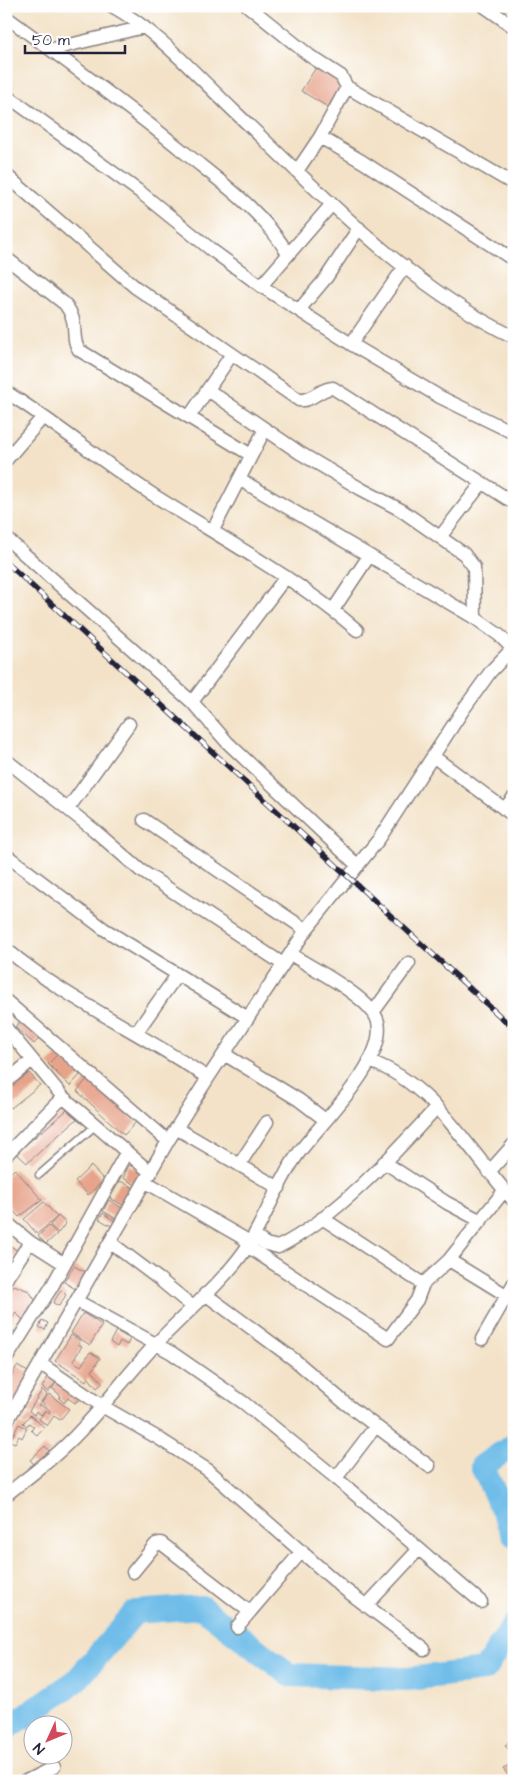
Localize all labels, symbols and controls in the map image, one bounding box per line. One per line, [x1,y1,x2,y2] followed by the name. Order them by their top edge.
[25,22,125,54] scale bar
[32,30,70,51] text: 50 m
[22,1714,72,1764] north arrow
[29,1738,50,1758] text: N

